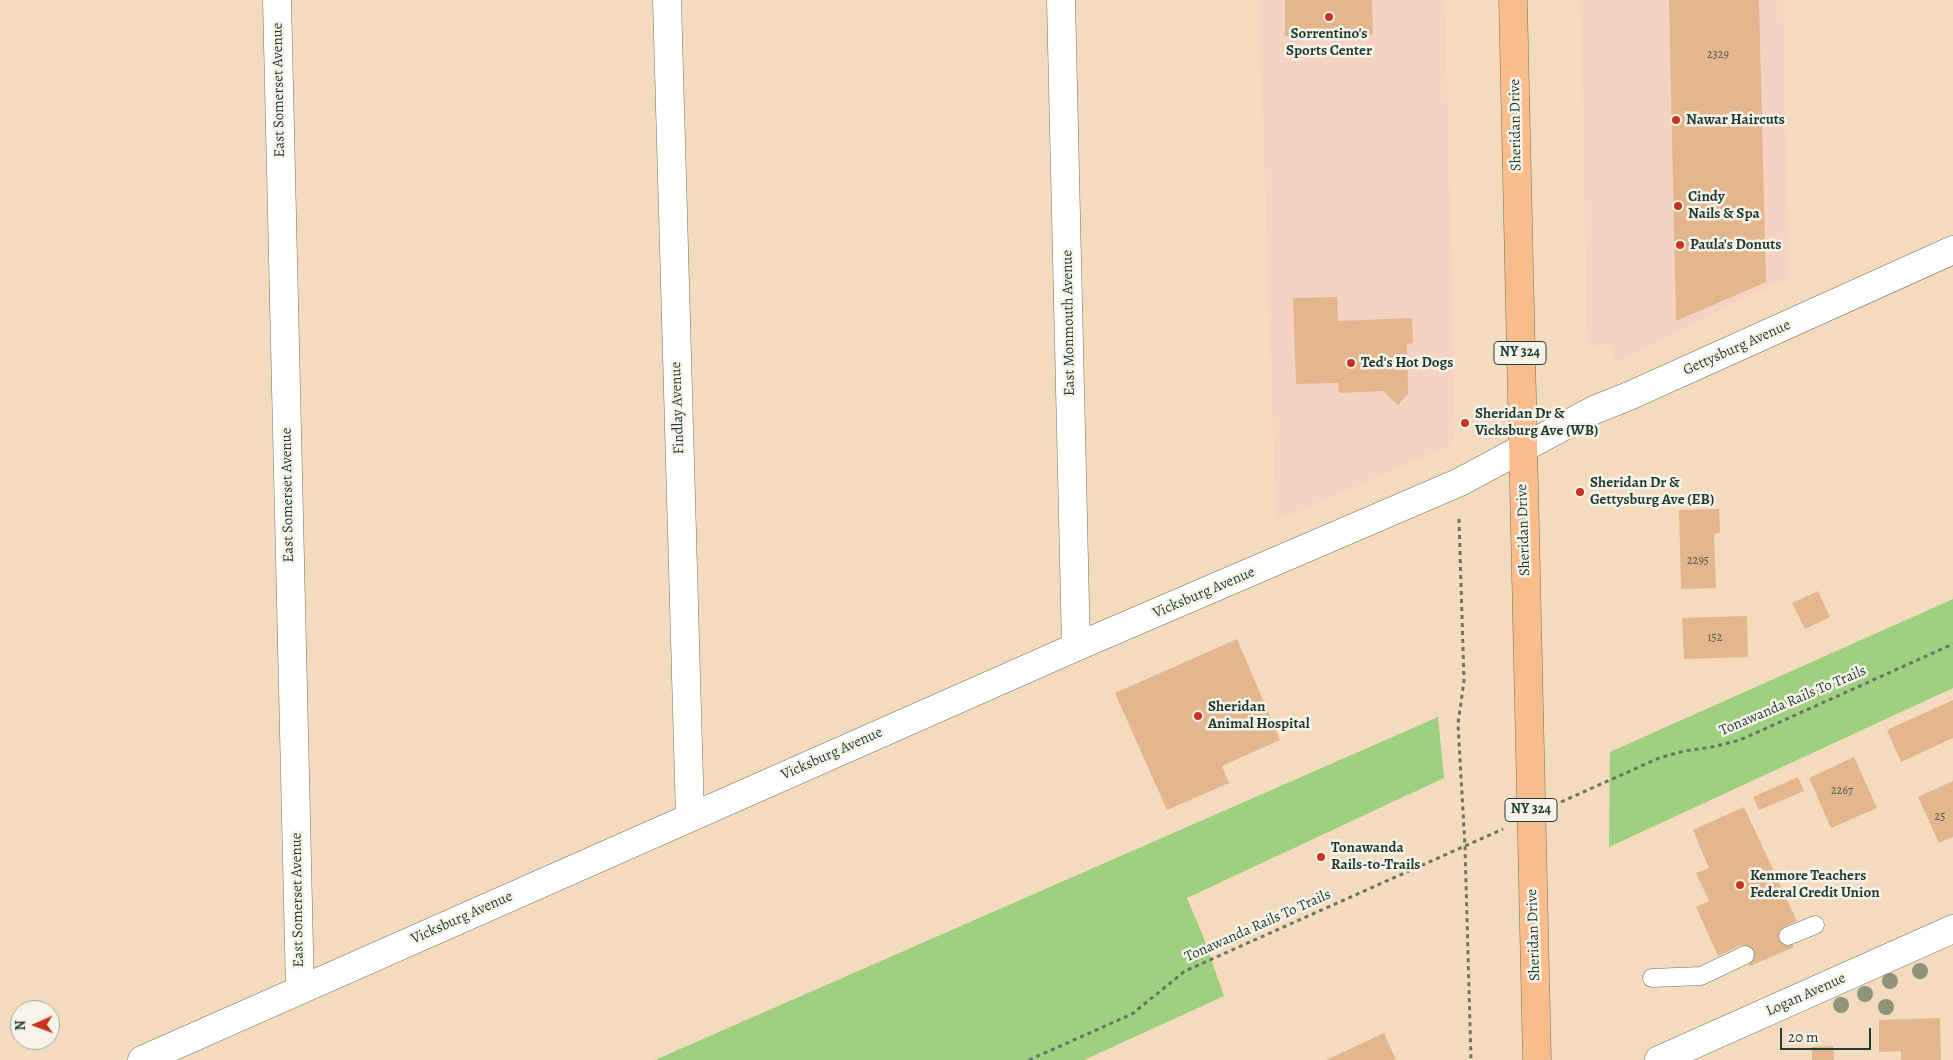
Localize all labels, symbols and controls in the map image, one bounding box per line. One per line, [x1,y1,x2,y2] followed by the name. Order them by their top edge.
[1323,11,1335,23] marker: Sorrentino's Sports Center
[269,22,289,158] street label: East Somerset Avenue
[1286,25,1372,60] place label: Sorrentino's Sports Center
[1707,48,1729,62] house number: 2329
[1506,79,1526,171] street label: Sheridan Drive
[1686,111,1785,129] place label: Nawar Haircuts
[1670,114,1682,126] marker: Nawar Haircuts
[1688,188,1760,223] place label: Cindy Nails & Spa
[1672,200,1684,212] marker: Cindy Nails & Spa
[1690,236,1781,254] place label: Paula's Donuts
[1674,239,1686,251] marker: Paula's Donuts
[1059,250,1079,396] street label: East Monmouth Avenue
[1680,316,1794,380] street label: Gettysburg Avenue
[1494,342,1546,364] road number: NY 324
[1361,354,1453,372] place label: Ted's Hot Dogs
[1345,357,1357,369] marker: Ted's Hot Dogs
[667,361,689,455] street label: Findlay Avenue
[1475,405,1598,440] place label: Sheridan Dr & Vicksburg Ave (WB)
[1459,417,1471,429] marker: Sheridan Dr & Vicksburg Ave (WB)
[278,427,298,563] street label: East Somerset Avenue
[1590,474,1714,509] place label: Sheridan Dr & Gettysburg Ave (EB)
[1513,484,1535,576] street label: Sheridan Drive
[1574,486,1586,498] marker: Sheridan Dr & Gettysburg Ave (EB)
[1687,554,1709,568] house number: 2295
[1150,563,1258,623] street label: Vicksburg Avenue
[1708,631,1722,645] house number: 152
[1717,662,1869,740] street label: Tonawanda Rails To Trails
[1208,698,1310,733] place label: Sheridan Animal Hospital
[1192,710,1204,722] marker: Sheridan Animal Hospital
[778,724,886,784] street label: Vicksburg Avenue
[1831,784,1853,798] house number: 2267
[1505,798,1557,822] road number: NY 324
[1935,810,1945,824] house number: 25
[288,832,308,968] street label: East Somerset Avenue
[1331,839,1420,874] place label: Tonawanda Rails-to-Trails
[1315,851,1327,863] marker: Tonawanda Rails-to-Trails
[1750,867,1880,902] place label: Kenmore Teachers Federal Credit Union
[1734,879,1746,891] marker: Kenmore Teachers Federal Credit Union
[1182,886,1334,966] street label: Tonawanda Rails To Trails
[408,888,516,948] street label: Vicksburg Avenue
[1523,889,1545,981] street label: Sheridan Drive
[1763,969,1849,1021] street label: Logan Avenue
[10,1000,60,1050] north arrow
[1783,1018,1874,1050] scale bar
[11,1020,30,1031] text: N
[1788,1027,1819,1047] text: 20 m

